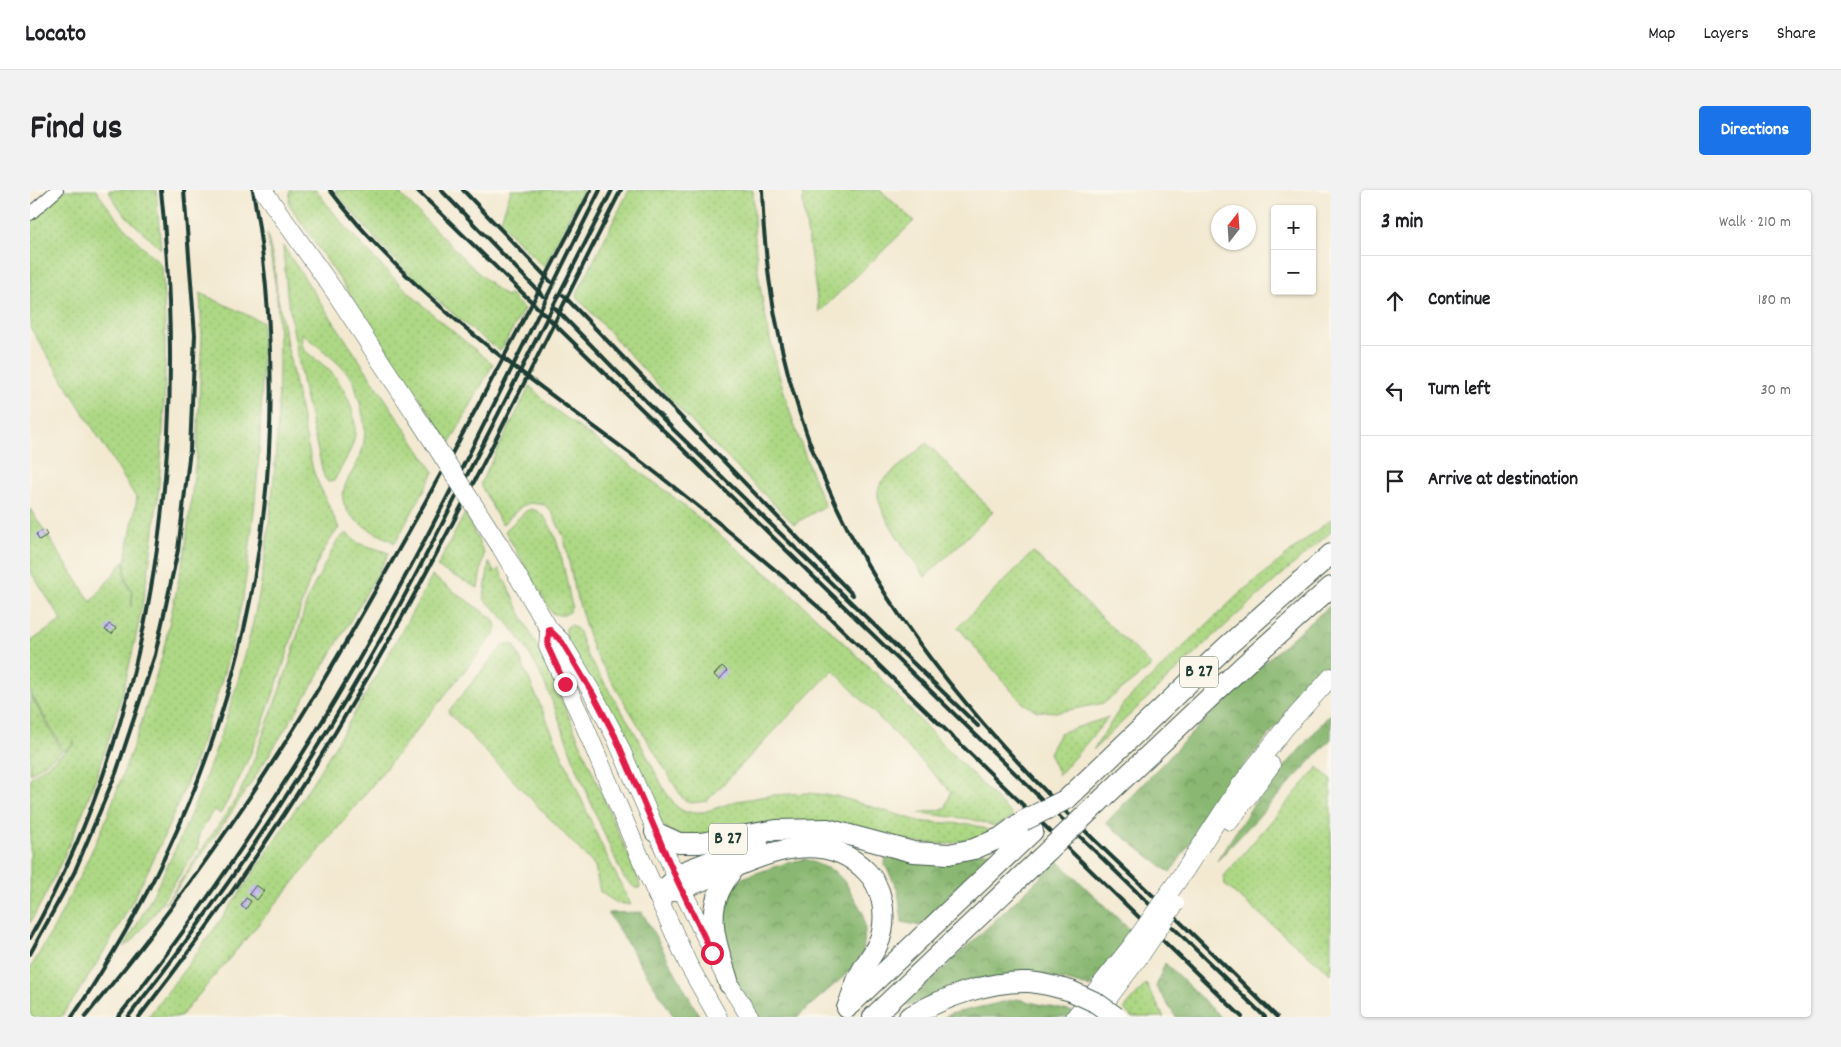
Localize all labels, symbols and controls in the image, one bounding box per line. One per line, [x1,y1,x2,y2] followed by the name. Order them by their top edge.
[25,18,86,52] text: Locato
[1648,22,1675,47] text: Map
[1703,22,1749,47] text: Layers
[1777,22,1816,47] text: Share
[30,105,122,155] text: Find us
[1699,106,1811,155] button: Directions
[1211,205,1256,250] north arrow
[1271,205,1316,295] map controls
[1271,205,1316,250] button: +
[1381,208,1423,238] text: 3 min
[1719,211,1791,234] text: Walk · 210 m
[1271,250,1316,295] button: −
[1381,287,1409,315] icon: ahead
[1428,287,1490,314] text: Continue
[1758,289,1791,312] text: 180 m
[1381,377,1409,405] icon: left
[1428,377,1491,404] text: Turn left
[1761,379,1791,402] text: 30 m
[1381,467,1409,495] icon: arrive
[1428,467,1578,494] text: Arrive at destination
[1180,657,1218,688] road number: B 27
[554,673,577,696] route end
[709,824,747,854] road number: B 27
[701,942,724,965] route start

